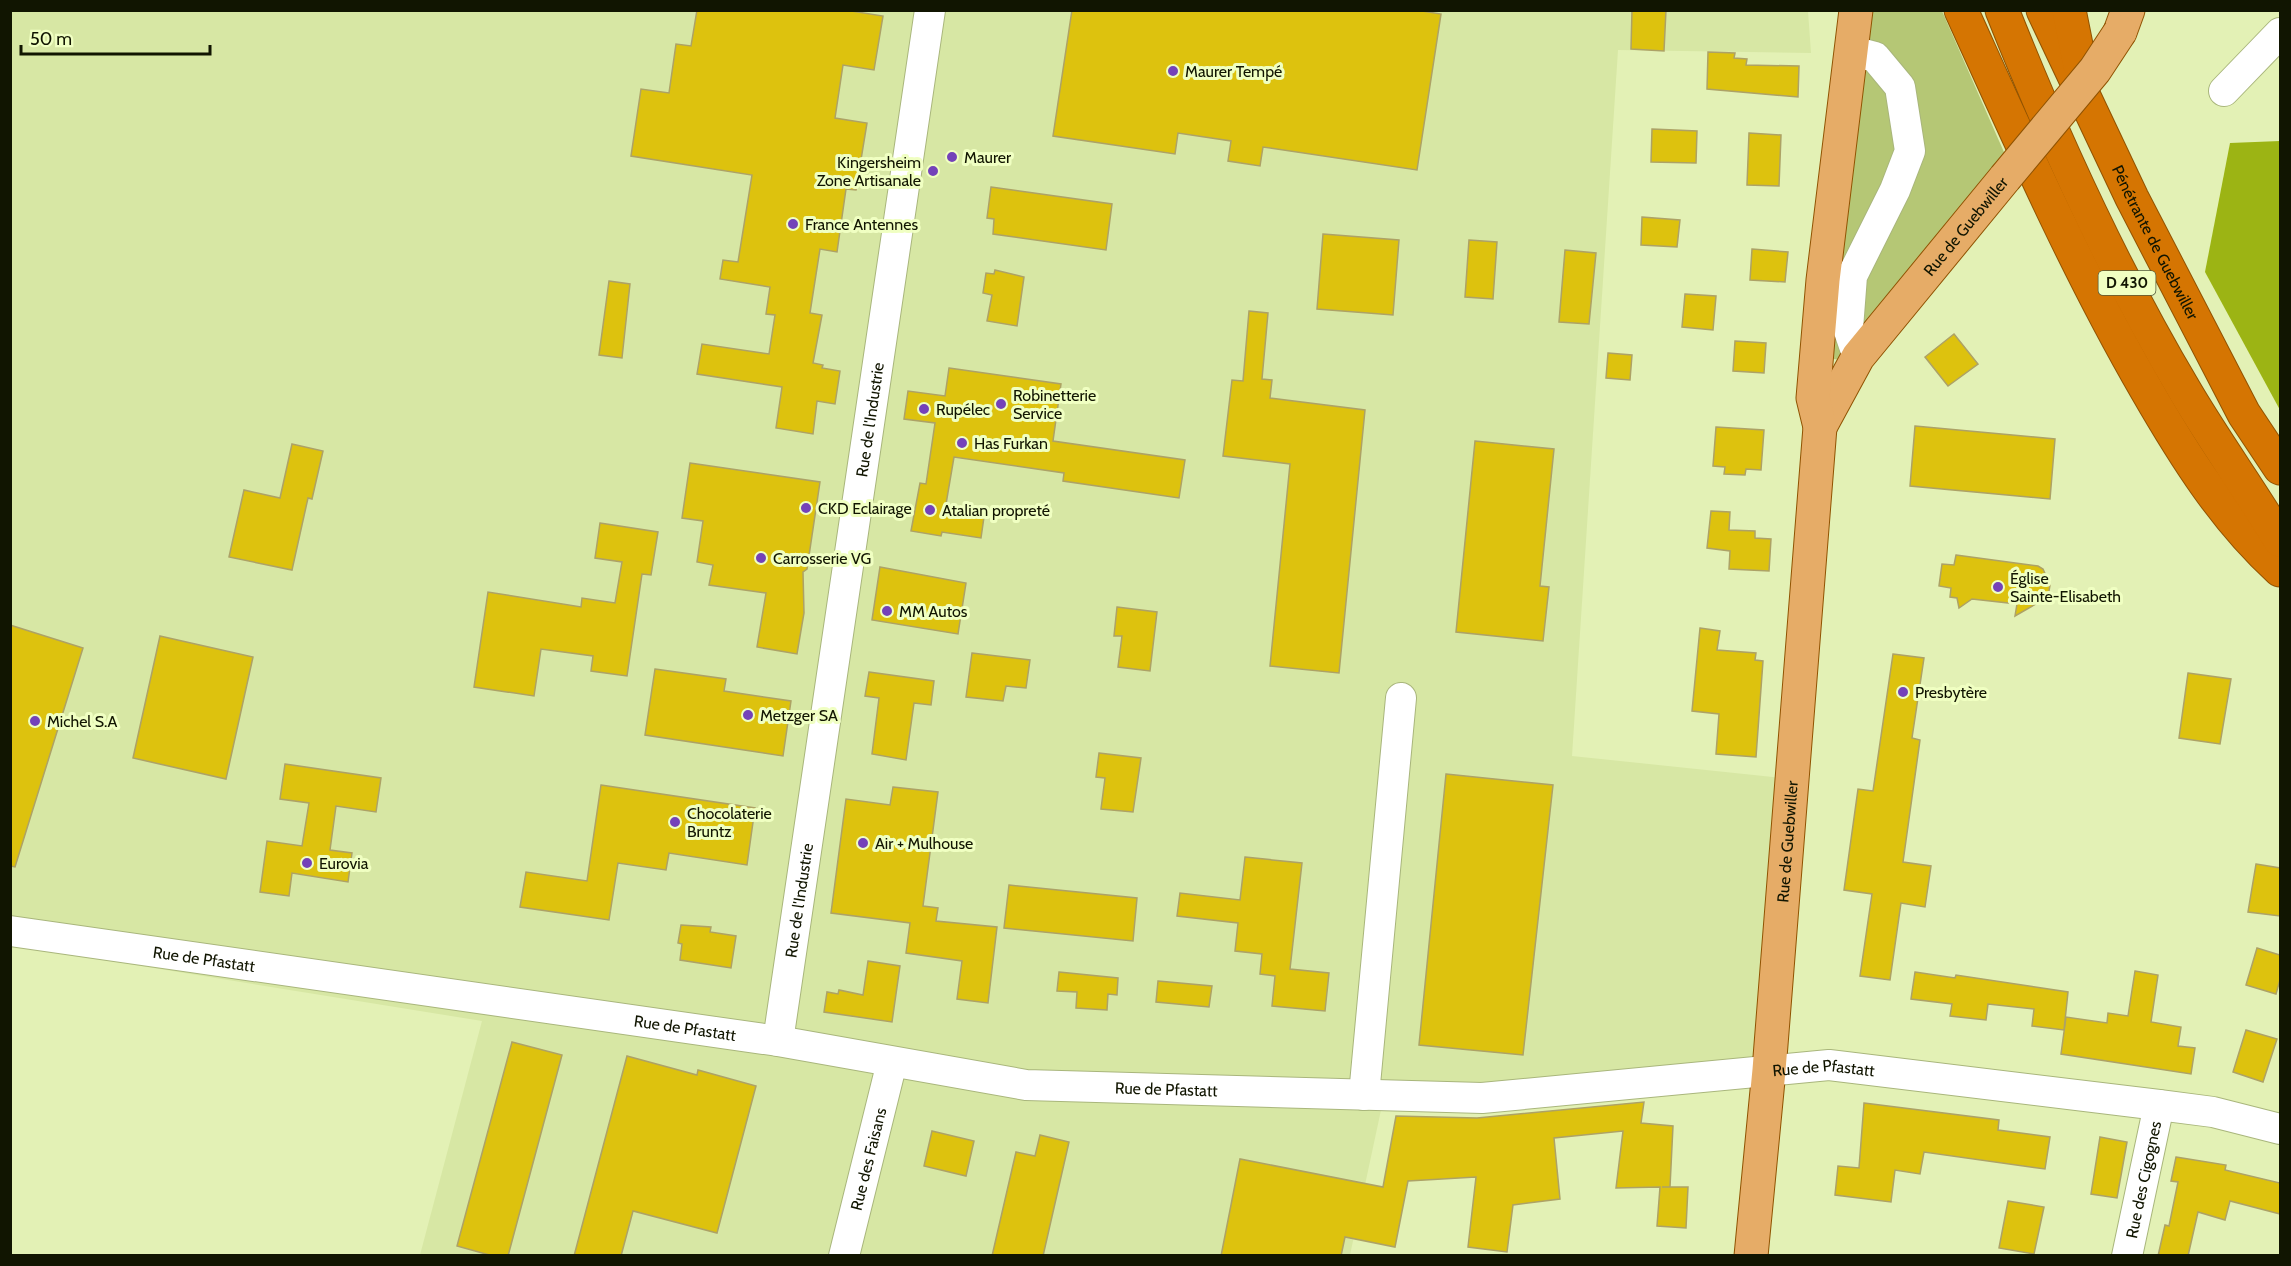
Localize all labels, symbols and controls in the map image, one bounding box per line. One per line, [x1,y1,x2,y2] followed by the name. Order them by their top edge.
[21,18,210,56] scale bar
[30,28,72,50] text: 50 m
[1185,62,1282,81] place label: Maurer Tempé
[1166,64,1180,78] marker: Maurer Tempé
[964,148,1012,167] place label: Maurer
[945,150,959,164] marker: Maurer
[817,153,921,190] place label: Kingersheim Zone Artisanale
[2108,162,2203,323] street label: Pénétrante de Guebwiller
[926,164,940,178] marker: Kingersheim Zone Artisanale
[1919,172,2012,279] street label: Rue de Guebwiller
[805,215,918,234] place label: France Antennes
[786,217,800,231] marker: France Antennes
[2098,271,2156,295] road number: D 430
[852,361,887,478] street label: Rue de l'Industrie
[1013,386,1096,423] place label: Robinetterie Service
[994,397,1008,411] marker: Robinetterie Service
[936,400,990,419] place label: Rupélec
[917,402,931,416] marker: Rupélec
[974,434,1048,453] place label: Has Furkan
[955,436,969,450] marker: Has Furkan
[818,499,912,518] place label: CKD Eclairage
[799,501,813,515] marker: CKD Eclairage
[942,501,1050,520] place label: Atalian propreté
[923,503,937,517] marker: Atalian propreté
[773,549,871,568] place label: Carrosserie VG
[754,551,768,565] marker: Carrosserie VG
[2010,569,2121,606] place label: Église Sainte-Elisabeth
[1991,580,2005,594] marker: Église Sainte-Elisabeth
[899,602,968,621] place label: MM Autos
[880,604,894,618] marker: MM Autos
[1915,683,1987,702] place label: Presbytère
[1896,685,1910,699] marker: Presbytère
[760,706,838,725] place label: Metzger SA
[741,708,755,722] marker: Metzger SA
[47,712,117,731] place label: Michel S.A
[28,714,42,728] marker: Michel S.A
[1773,779,1801,903] street label: Rue de Guebwiller
[687,804,772,841] place label: Chocolaterie Bruntz
[668,815,682,829] marker: Chocolaterie Bruntz
[875,834,973,853] place label: Air + Mulhouse
[856,836,870,850] marker: Air + Mulhouse
[781,842,817,959] street label: Rue de l'Industrie
[319,854,369,873] place label: Eurovia
[300,856,314,870] marker: Eurovia
[152,942,257,976] street label: Rue de Pfastatt
[633,1011,738,1044] street label: Rue de Pfastatt
[1771,1055,1876,1080] street label: Rue de Pfastatt
[1115,1078,1218,1100] street label: Rue de Pfastatt
[846,1105,890,1212] street label: Rue des Faisans
[2122,1119,2165,1240] street label: Rue des Cigognes

